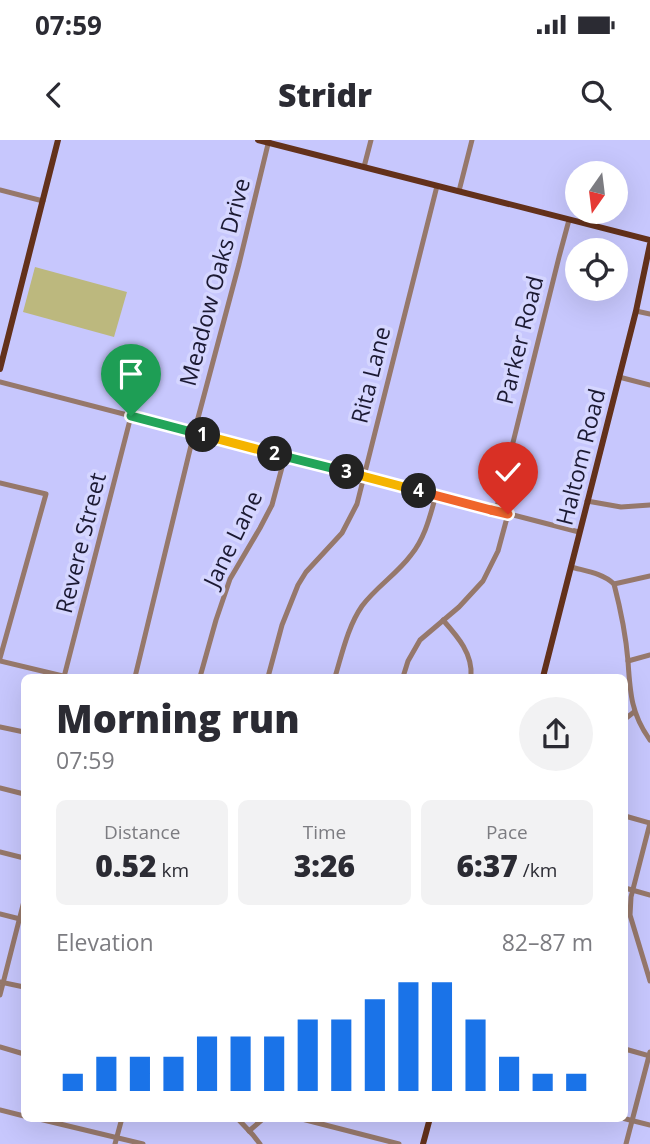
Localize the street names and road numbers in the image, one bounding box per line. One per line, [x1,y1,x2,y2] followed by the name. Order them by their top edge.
[171,174,257,389] street label: Meadow Oaks Drive
[488,272,550,407] street label: Parker Road
[343,323,398,427] street label: Rita Lane
[548,385,612,528] street label: Haltom Road
[47,469,113,617] street label: Revere Street
[194,485,269,594] street label: Jane Lane

